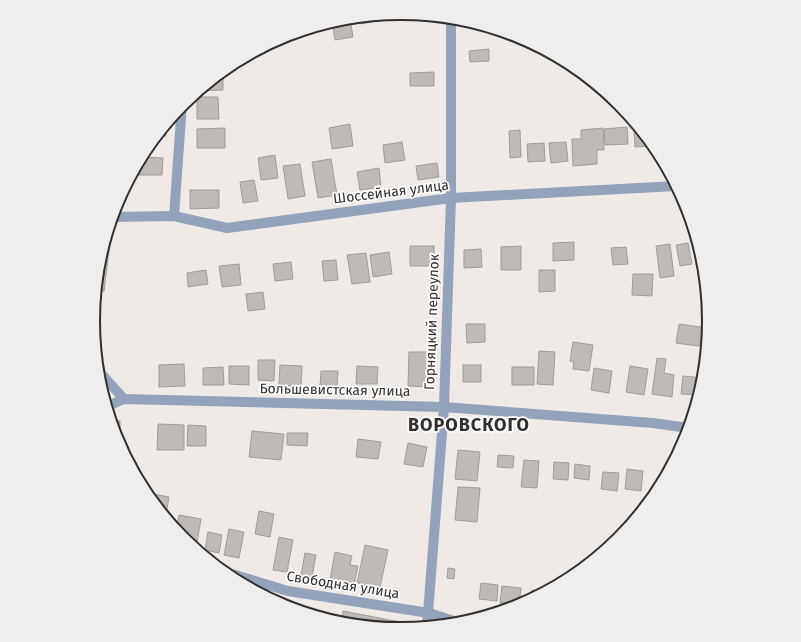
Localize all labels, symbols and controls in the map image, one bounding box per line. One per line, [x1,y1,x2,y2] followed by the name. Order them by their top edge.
[332,176,450,208] street label: Шоссейная улица
[421,253,443,390] street label: Горняцкий переулок
[259,380,411,400] street label: Большевистская улица
[408,414,530,436] district label: ВОРОВСКОГО
[285,568,401,602] street label: Свободная улица

